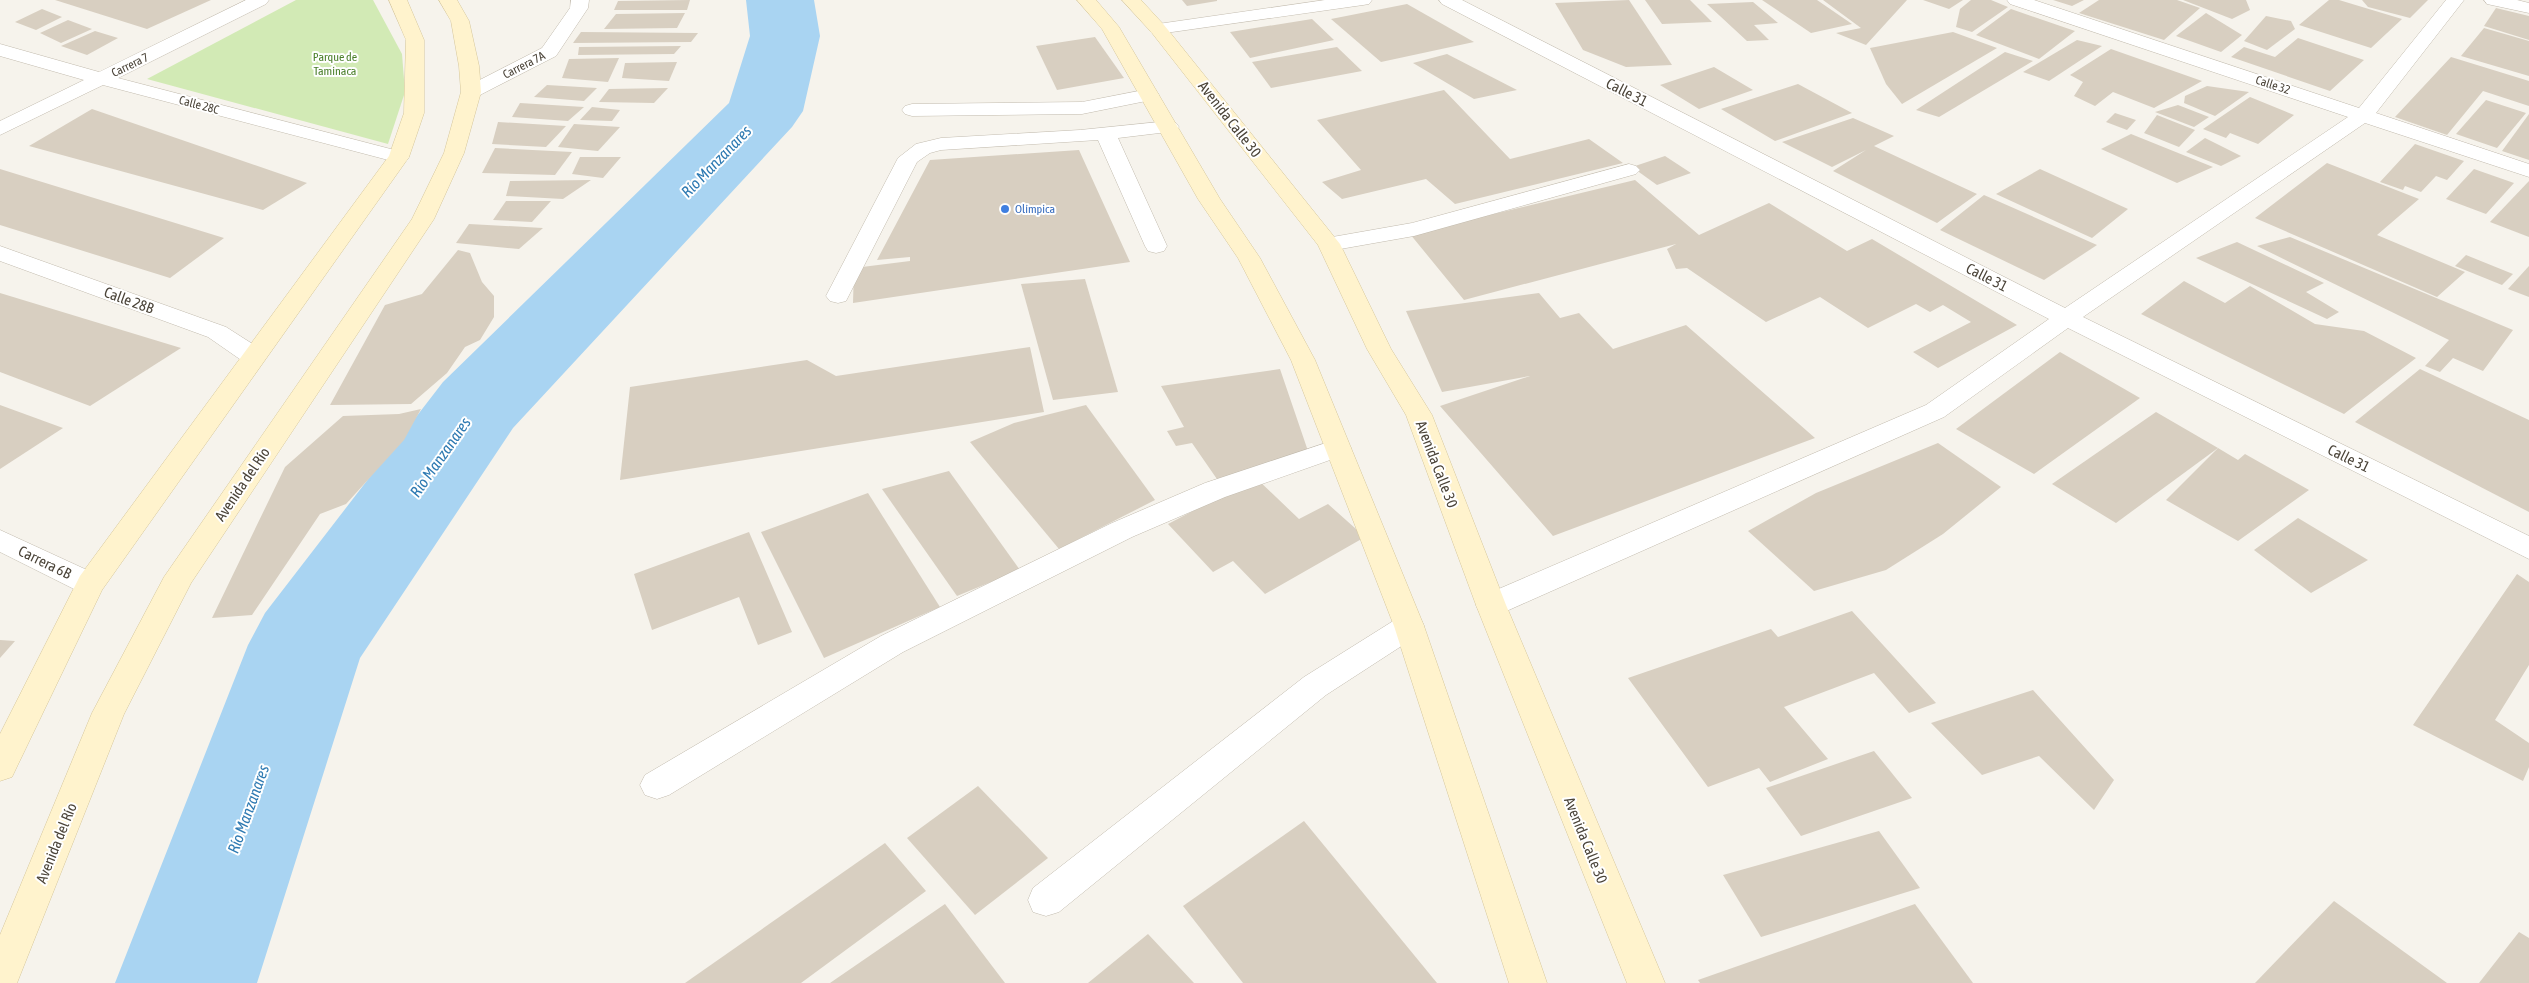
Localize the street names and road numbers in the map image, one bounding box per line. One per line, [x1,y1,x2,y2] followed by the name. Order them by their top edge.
[501,48,548,82] street label: Carrera 7A
[109,50,151,80] street label: Carrera 7
[2254,73,2292,97] street label: Calle 32
[1603,74,1651,110] street label: Calle 31
[1195,78,1265,160] street label: Avenida Calle 30
[177,93,221,117] street label: Calle 28C
[1963,259,2011,295] street label: Calle 31
[102,283,156,317] street label: Calle 28B
[1413,418,1461,510] street label: Avenida Calle 30
[2325,441,2373,475] street label: Calle 31
[211,444,273,524] street label: Avenida del Río
[16,542,74,582] street label: Carrera 6B
[1561,794,1611,886] street label: Avenida Calle 30
[32,800,80,886] street label: Avenida del Río

